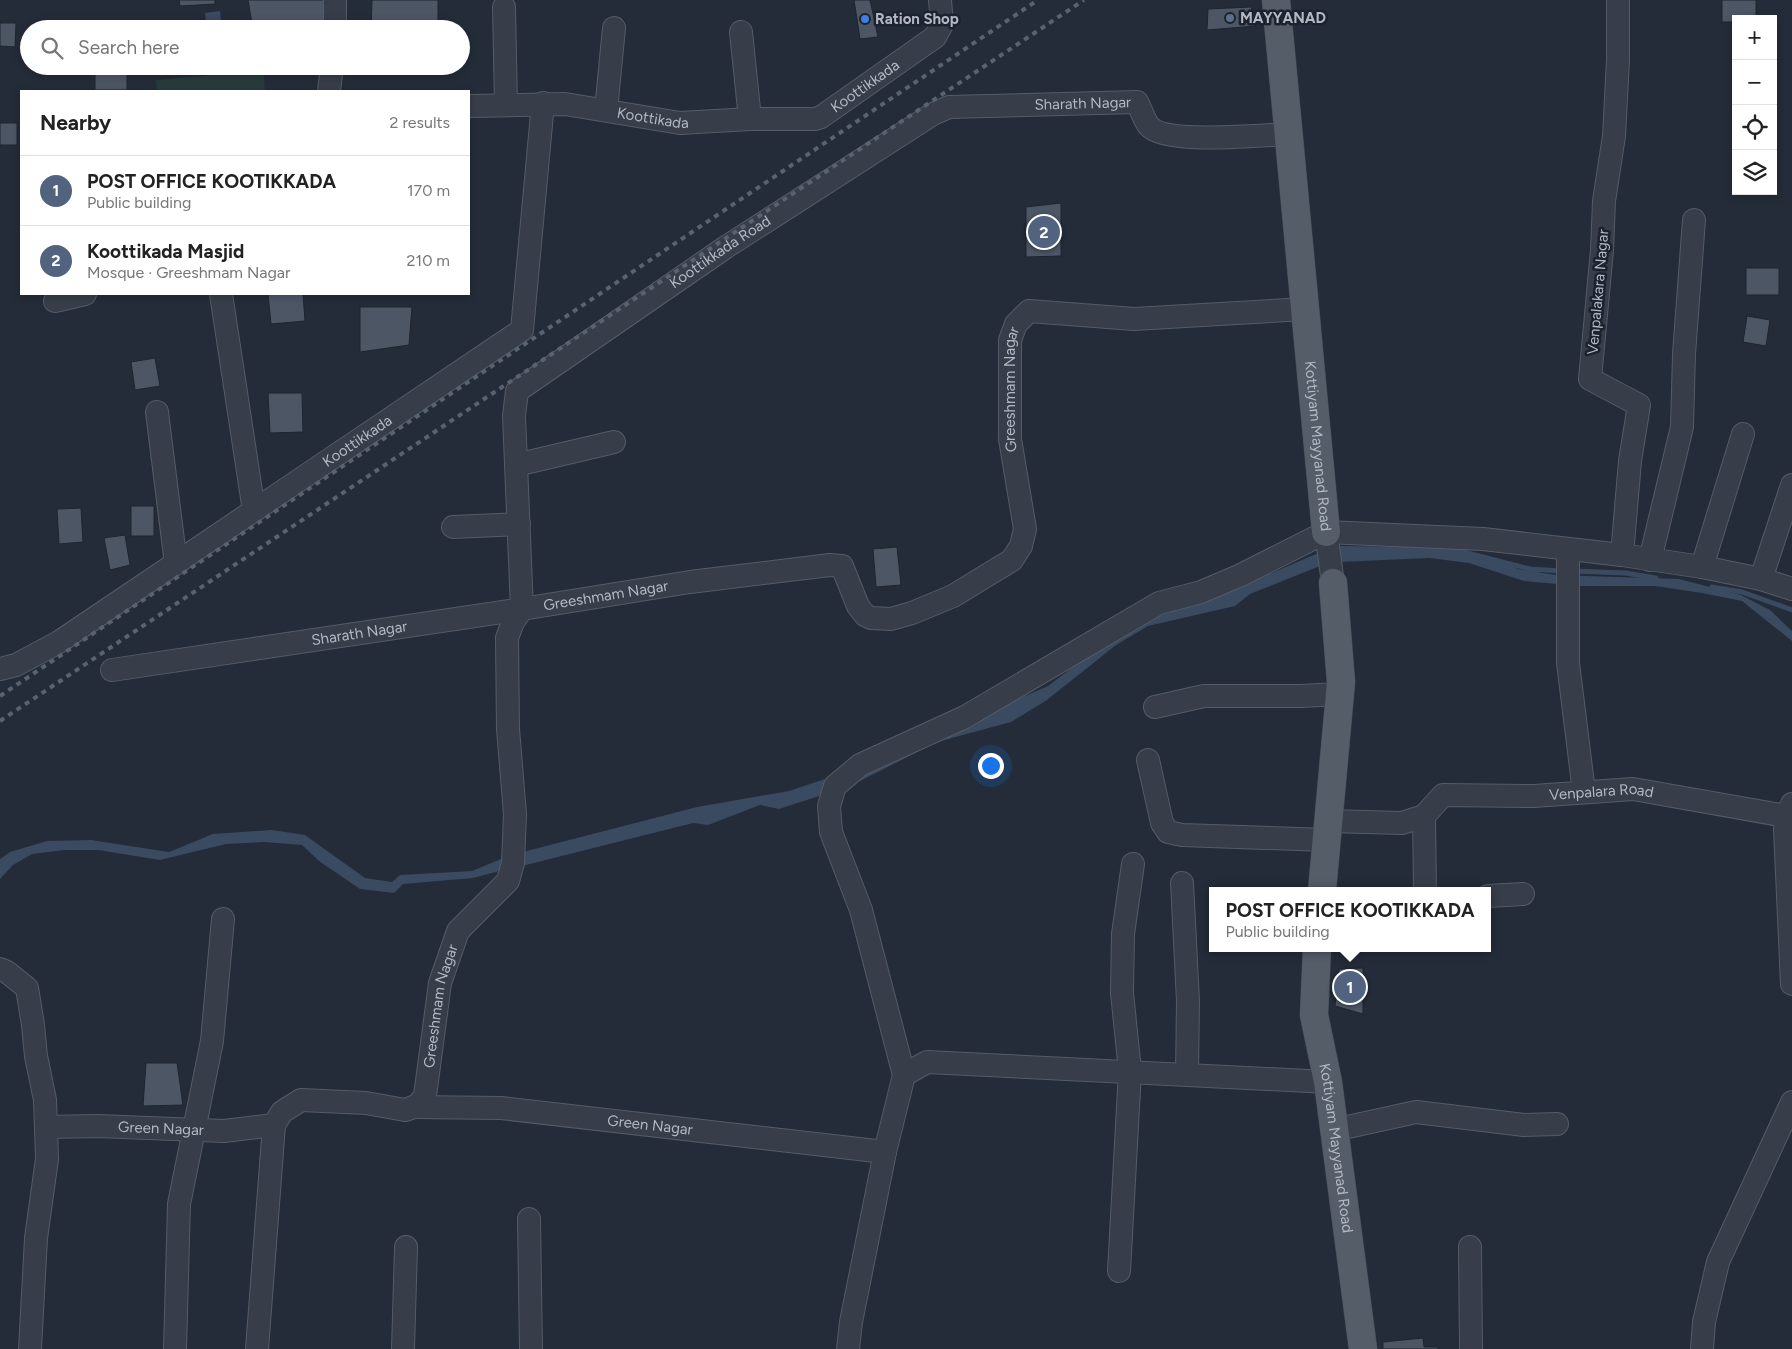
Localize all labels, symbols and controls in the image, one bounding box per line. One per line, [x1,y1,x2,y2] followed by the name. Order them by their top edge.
[1240,9,1326,27] place label: MAYYANAD
[875,10,959,28] place label: Ration Shop
[1224,12,1236,24] marker: MAYYANAD
[859,13,871,25] marker: Ration Shop
[1732,15,1777,195] map controls
[1732,15,1777,60] button: +
[20,20,470,75] search box
[38,34,66,62] icon: search
[78,36,180,59] text: Search here
[827,56,903,116] street label: Koottikkada
[1732,60,1777,105] button: −
[1034,93,1131,114] street label: Sharath Nagar
[616,104,689,132] street label: Koottikada
[1732,105,1777,150] button: locate
[40,110,111,135] text: Nearby
[390,113,450,132] text: 2 results
[1732,150,1777,195] button: layers
[87,170,336,193] text: POST OFFICE KOOTIKKADA
[53,181,59,200] text: 1
[407,181,450,200] text: 170 m
[87,193,191,212] text: Public building
[666,212,774,292] street label: Koottikkada Road
[1028,213,1060,251] pin: 2
[1584,229,1612,355] street label: Venpalakara Nagar
[87,240,244,263] text: Koottikada Masjid
[51,251,61,270] text: 2
[407,251,450,270] text: 210 m
[87,263,290,282] text: Mosque · Greeshmam Nagar
[1001,324,1023,454] street label: Greeshmam Nagar
[1301,360,1335,532] street label: Kottiyam Mayyanad Road
[319,411,395,471] street label: Koottikkada
[542,577,669,614] street label: Greeshmam Nagar
[310,617,408,649] street label: Sharath Nagar
[978,753,1004,779] your location
[1548,780,1655,804] street label: Venpalara Road
[1209,887,1491,952] popup
[1225,899,1475,922] text: POST OFFICE KOOTIKKADA
[1225,922,1330,941] text: Public building
[420,942,462,1069] street label: Greeshmam Nagar
[1334,968,1366,1006] pin: 1
[1315,1062,1357,1234] street label: Kottiyam Mayyanad Road
[606,1111,694,1139] street label: Green Nagar
[118,1118,204,1139] street label: Green Nagar

